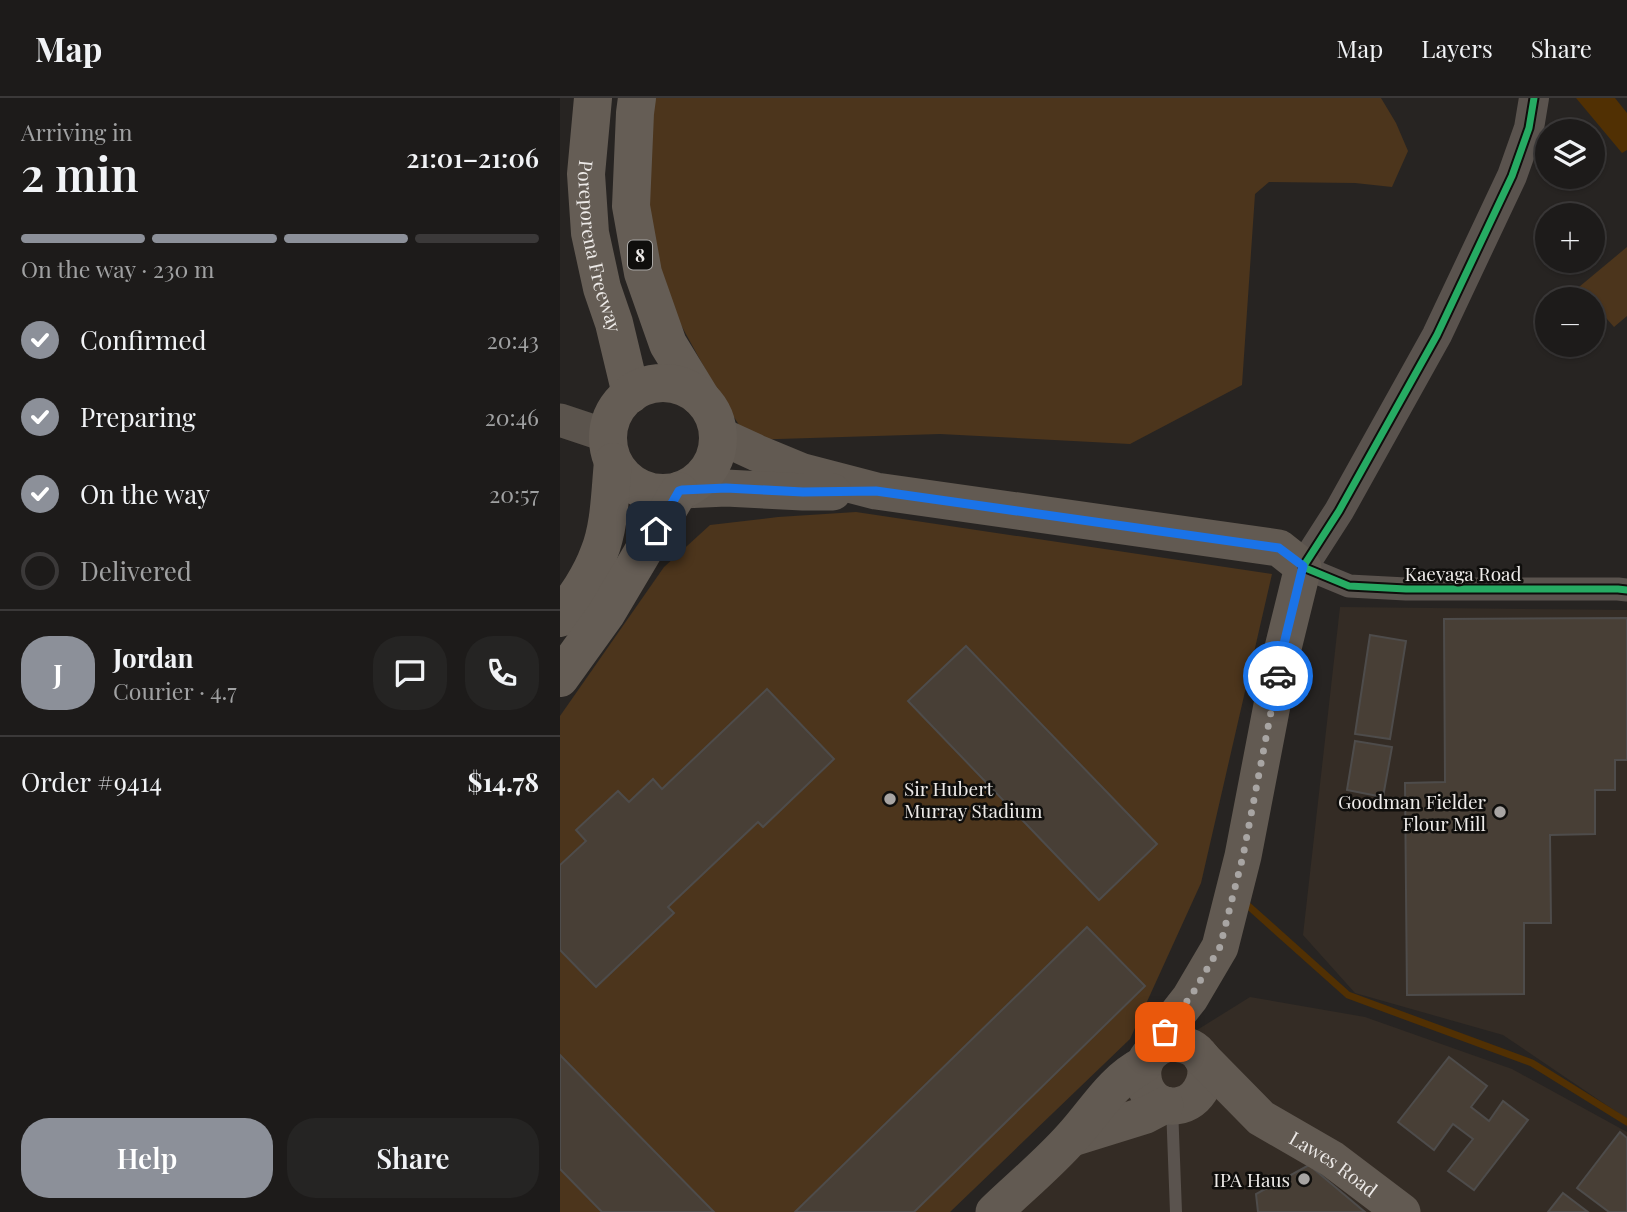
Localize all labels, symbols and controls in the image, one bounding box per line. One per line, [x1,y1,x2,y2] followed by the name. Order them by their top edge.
[35,26,102,70] text: Map
[1337,32,1383,64] text: Map
[1421,32,1493,64] text: Layers
[1531,32,1592,64] text: Share
[21,116,133,147] text: Arriving in
[1535,119,1605,357] map controls
[1535,119,1605,189] button: layers
[406,140,539,175] text: 21:01–21:06
[21,142,139,204] text: 2 min
[573,159,629,335] street label: Poreporena Freeway
[1535,203,1605,273] button: +
[628,240,652,270] road number: 8
[21,253,214,284] text: On the way · 230 m
[1535,287,1605,357] button: −
[21,321,59,359] icon: check
[80,322,207,357] text: Confirmed
[487,324,539,355] text: 20:43
[21,398,59,436] icon: check
[80,399,196,434] text: Preparing
[485,401,539,432] text: 20:46
[21,475,59,513] icon: check
[80,476,210,511] text: On the way
[489,478,539,509] text: 20:57
[626,501,686,561] pin
[637,512,675,550] icon: home
[80,553,192,588] text: Delivered
[1404,560,1522,586] street label: Kaevaga Road
[373,636,447,710] button: chat
[465,636,539,710] button: phone
[113,640,193,675] text: Jordan
[1243,641,1313,711] courier
[53,656,63,691] text: J
[1259,657,1297,695] icon: car
[113,675,237,706] text: Courier · 4.7
[21,764,162,799] text: Order #9414
[467,764,539,799] text: $14.78
[904,775,1043,823] place label: Sir Hubert Murray Stadium
[1338,788,1487,836] place label: Goodman Fielder Flour Mill
[882,791,898,807] marker: Sir Hubert Murray Stadium
[1492,804,1508,820] marker: Goodman Fielder Flour Mill
[1135,1002,1195,1062] pin
[1146,1013,1184,1051] icon: bag
[21,1118,273,1198] button: Help
[287,1118,539,1198] button: Share
[1285,1124,1383,1202] street label: Lawes Road
[1213,1166,1290,1192] place label: IPA Haus
[1296,1171,1312,1187] marker: IPA Haus

